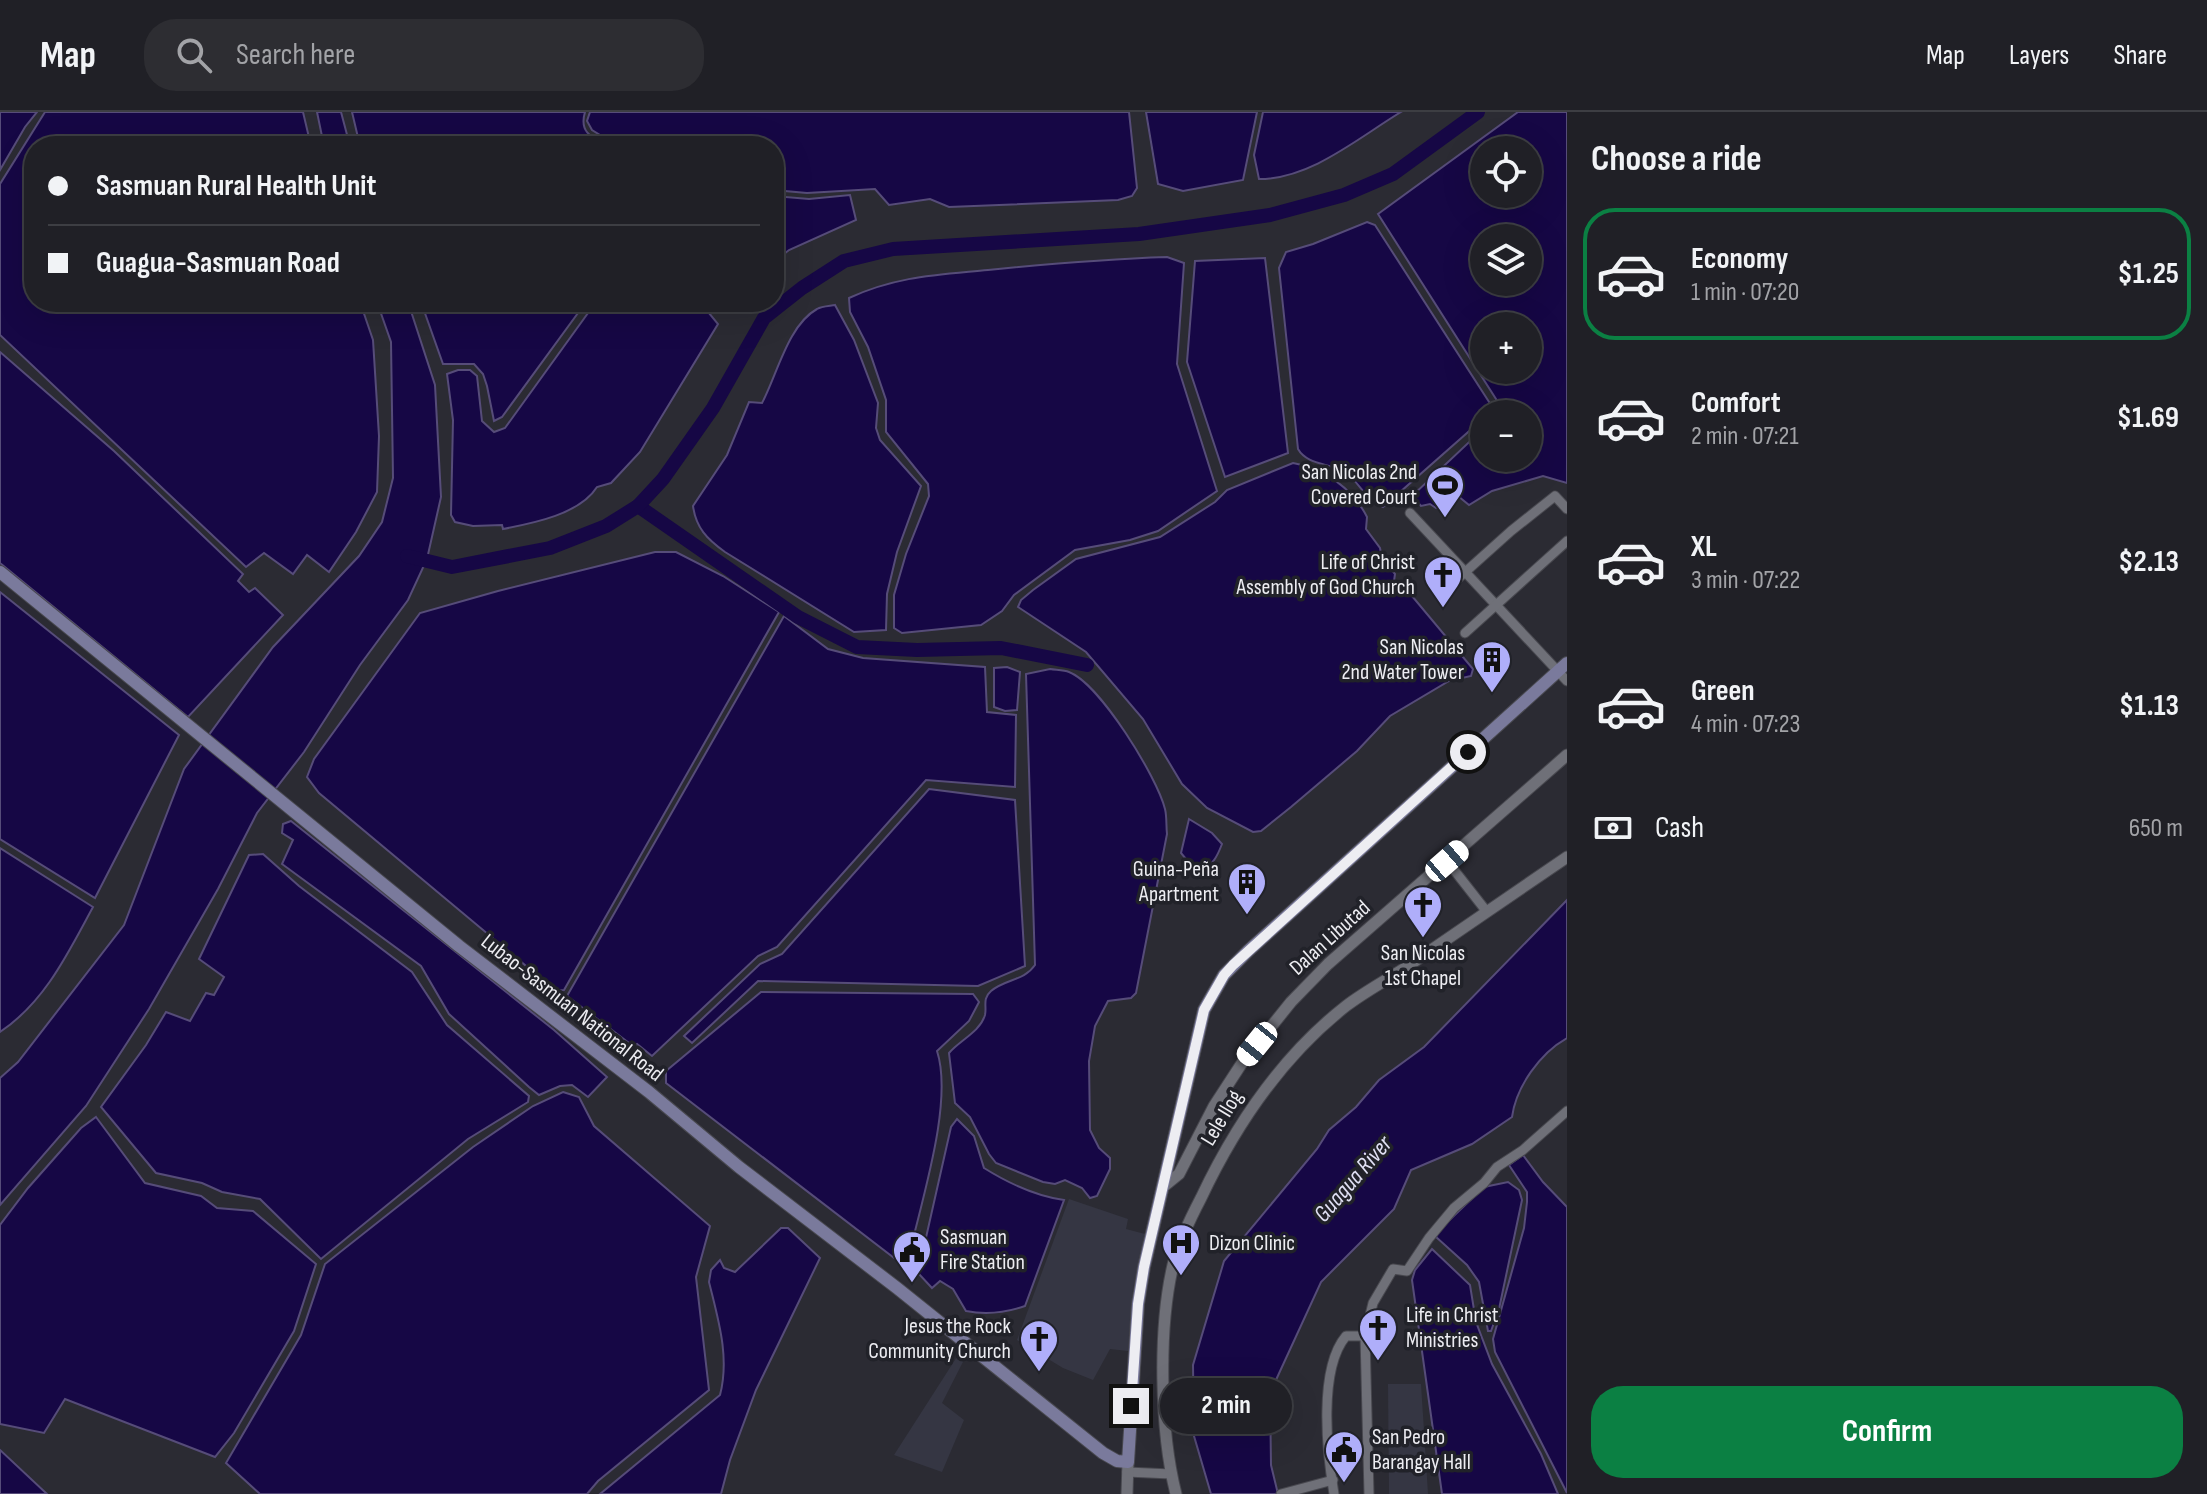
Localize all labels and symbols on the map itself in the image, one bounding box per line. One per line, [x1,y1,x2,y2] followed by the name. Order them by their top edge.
[1301,459,1417,511] place label: San Nicolas 2nd Covered Court
[1424,464,1466,519] sports icon: San Nicolas 2nd Covered Court
[1236,549,1415,601] place label: Life of Christ Assembly of God Church
[1422,554,1464,609] church icon: Life of Christ Assembly of God Church
[1342,634,1464,686] place label: San Nicolas 2nd Water Tower
[1471,639,1513,694] building icon: San Nicolas 2nd Water Tower
[1450,734,1486,770] route start
[1421,836,1473,886] car
[1133,856,1219,908] place label: Guina-Peña Apartment
[1226,861,1268,916] building icon: Guina-Peña Apartment
[1402,884,1444,939] church icon: San Nicolas 1st Chapel
[1284,895,1376,981] street label: Dalan Libutad
[475,928,669,1088] street label: Lubao-Sasmuan National Road
[1381,940,1465,992] place label: San Nicolas 1st Chapel
[1233,1018,1281,1070] car
[1195,1085,1249,1150] street label: Lele Ilog
[1308,1129,1399,1228] water label: Guagua River
[1160,1222,1202,1277] hospital icon: Dizon Clinic
[940,1224,1025,1276] place label: Sasmuan Fire Station
[891,1229,933,1284] public building icon: Sasmuan Fire Station
[1209,1230,1295,1257] place label: Dizon Clinic
[1406,1302,1499,1354] place label: Life in Christ Ministries
[1357,1307,1399,1362] church icon: Life in Christ Ministries
[868,1313,1012,1365] place label: Jesus the Rock Community Church
[1018,1318,1060,1373] church icon: Jesus the Rock Community Church
[1159,1378,1291,1434] callout: 2 min
[1113,1388,1149,1424] route end
[1372,1424,1471,1476] place label: San Pedro Barangay Hall
[1323,1429,1365,1484] public building icon: San Pedro Barangay Hall

